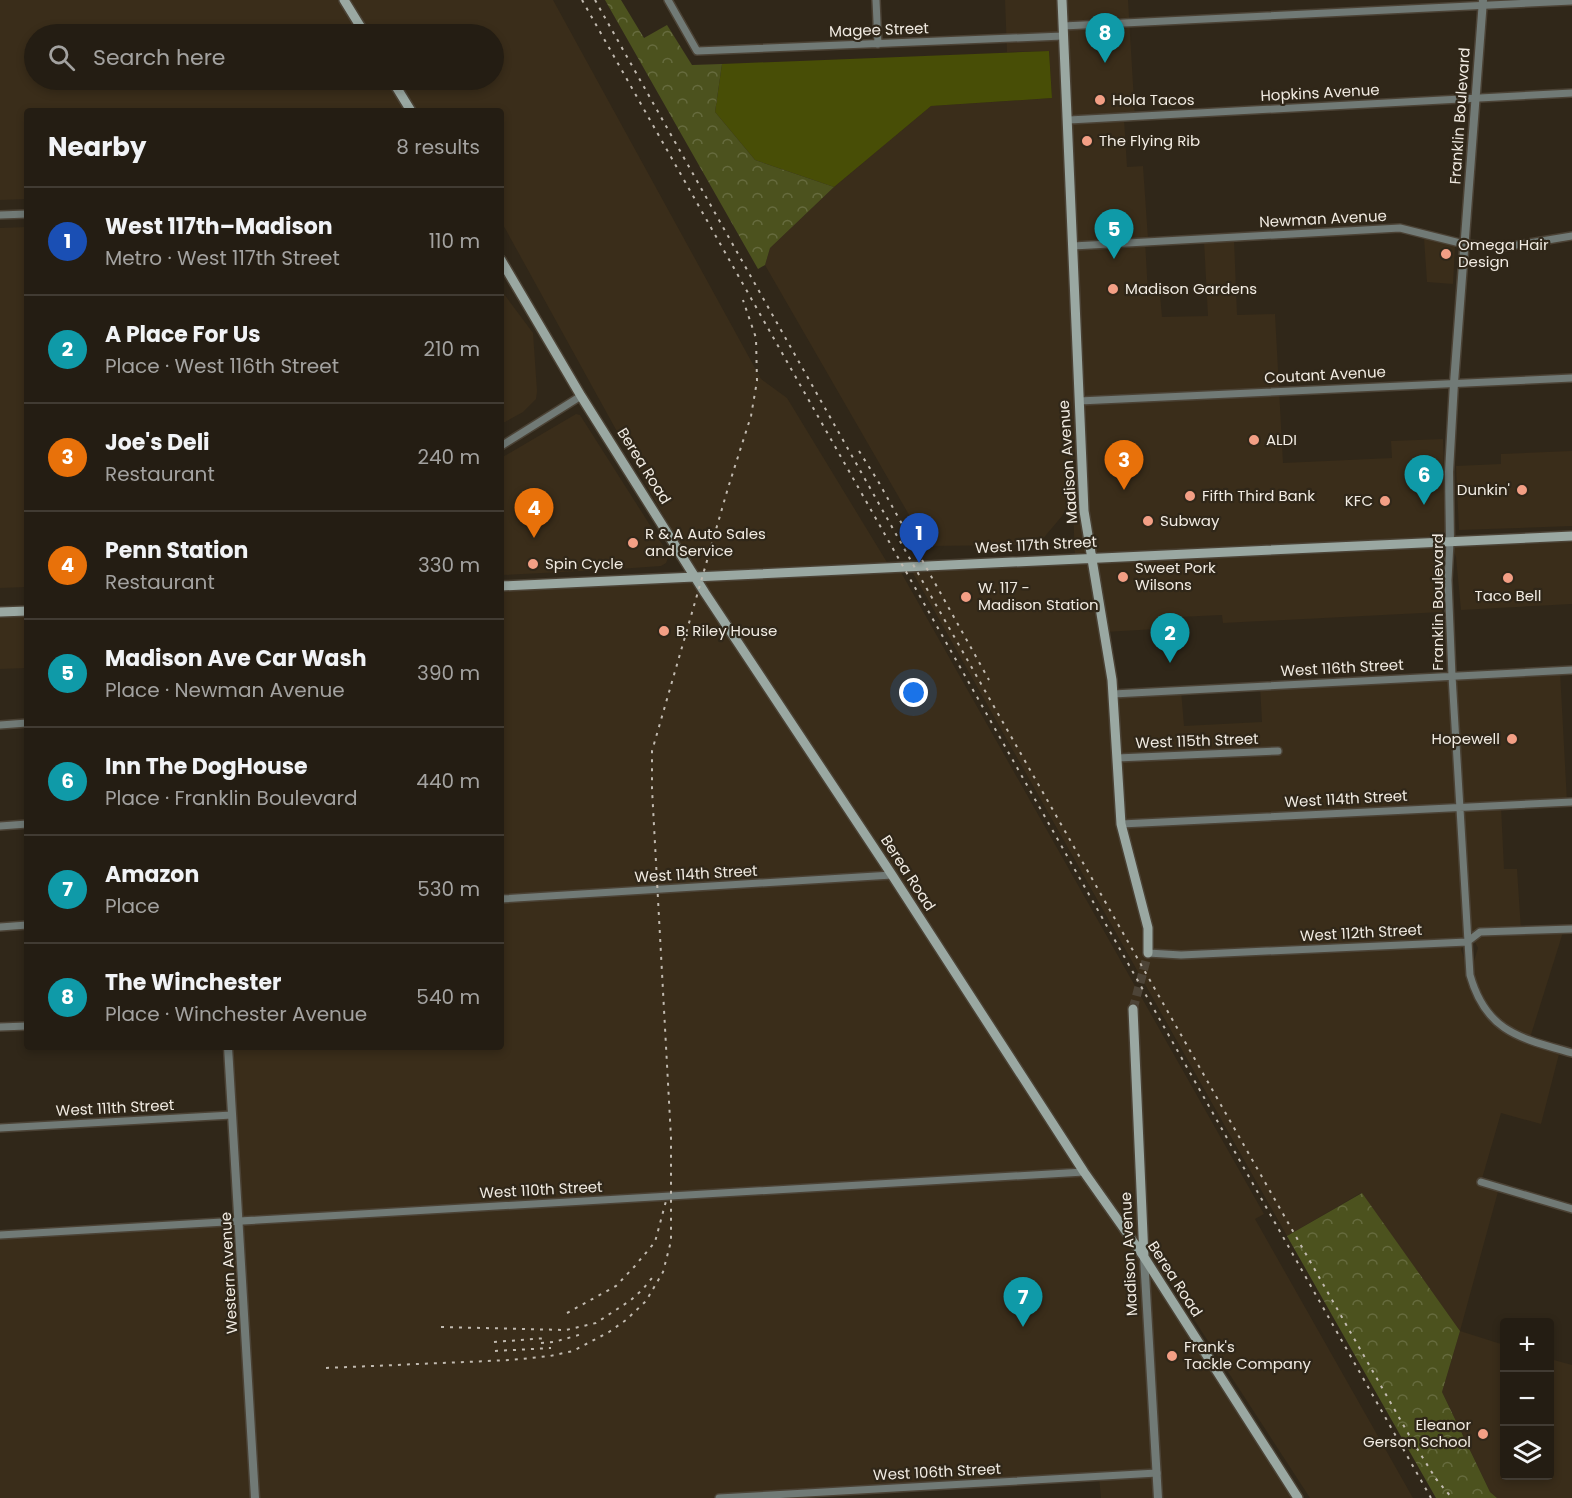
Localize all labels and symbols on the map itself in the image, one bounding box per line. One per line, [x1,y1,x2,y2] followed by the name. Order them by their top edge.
[1086,14,1124,63] pin: 8
[829,17,929,42] street label: Magee Street
[1444,47,1475,185] street label: Franklin Boulevard
[1260,79,1380,106] street label: Hopkins Avenue
[1112,89,1195,110] place label: Hola Tacos
[1093,93,1107,107] marker: Hola Tacos
[1099,130,1200,151] place label: The Flying Rib
[1080,134,1094,148] marker: The Flying Rib
[1259,205,1387,232] street label: Newman Avenue
[1094,210,1134,259] pin: 5
[1458,234,1549,272] place label: Omega Hair Design
[1439,247,1453,261] marker: Omega Hair Design
[1125,278,1257,299] place label: Madison Gardens
[1106,282,1120,296] marker: Madison Gardens
[1264,361,1386,388] street label: Coutant Avenue
[1053,399,1082,525] street label: Madison Avenue
[613,423,676,508] street label: Berea Road
[1266,429,1297,450] place label: ALDI
[1247,433,1261,447] marker: ALDI
[1104,440,1144,490] pin: 3
[1404,456,1444,505] pin: 6
[1457,479,1510,500] place label: Dunkin'
[1515,483,1529,497] marker: Dunkin'
[1202,485,1315,506] place label: Fifth Third Bank
[514,488,554,538] pin: 4
[1183,489,1197,503] marker: Fifth Third Bank
[1345,490,1373,511] place label: KFC
[1378,494,1392,508] marker: KFC
[1160,510,1220,531] place label: Subway
[900,514,938,563] pin: 1
[1141,514,1155,528] marker: Subway
[645,523,766,561] place label: R & A Auto Sales and Service
[975,531,1097,558] street label: West 117th Street
[1427,533,1448,671] street label: Franklin Boulevard
[626,536,640,550] marker: R & A Auto Sales and Service
[545,553,623,574] place label: Spin Cycle
[526,557,540,571] marker: Spin Cycle
[1135,557,1216,595] place label: Sweet Pork Wilsons
[1116,570,1130,584] marker: Sweet Pork Wilsons
[1501,571,1515,585] marker: Taco Bell
[978,577,1099,615] place label: W. 117 - Madison Station
[1475,585,1541,606] place label: Taco Bell
[959,590,973,604] marker: W. 117 - Madison Station
[1150,614,1190,663] pin: 2
[676,620,777,641] place label: B. Riley House
[657,624,671,638] marker: B. Riley House
[1280,654,1404,681] street label: West 116th Street
[899,678,928,707] your location
[1135,728,1259,753] street label: West 115th Street
[1432,728,1500,749] place label: Hopewell
[1505,732,1519,746] marker: Hopewell
[1284,785,1408,812] street label: West 114th Street
[876,831,941,915] street label: Berea Road
[634,860,758,887] street label: West 114th Street
[1299,919,1423,946] street label: West 112th Street
[55,1094,175,1121] street label: West 111th Street
[479,1176,603,1203] street label: West 110th Street
[1115,1191,1142,1317] street label: Madison Avenue
[215,1212,242,1335] street label: Western Avenue
[1143,1237,1208,1321] street label: Berea Road
[1004,1278,1042,1327] pin: 7
[1184,1336,1312,1374] place label: Frank's Tackle Company
[1165,1349,1179,1363] marker: Frank's Tackle Company
[1363,1414,1471,1452] place label: Eleanor Gerson School
[1476,1427,1490,1441] marker: Eleanor Gerson School
[873,1458,1001,1485] street label: West 106th Street

